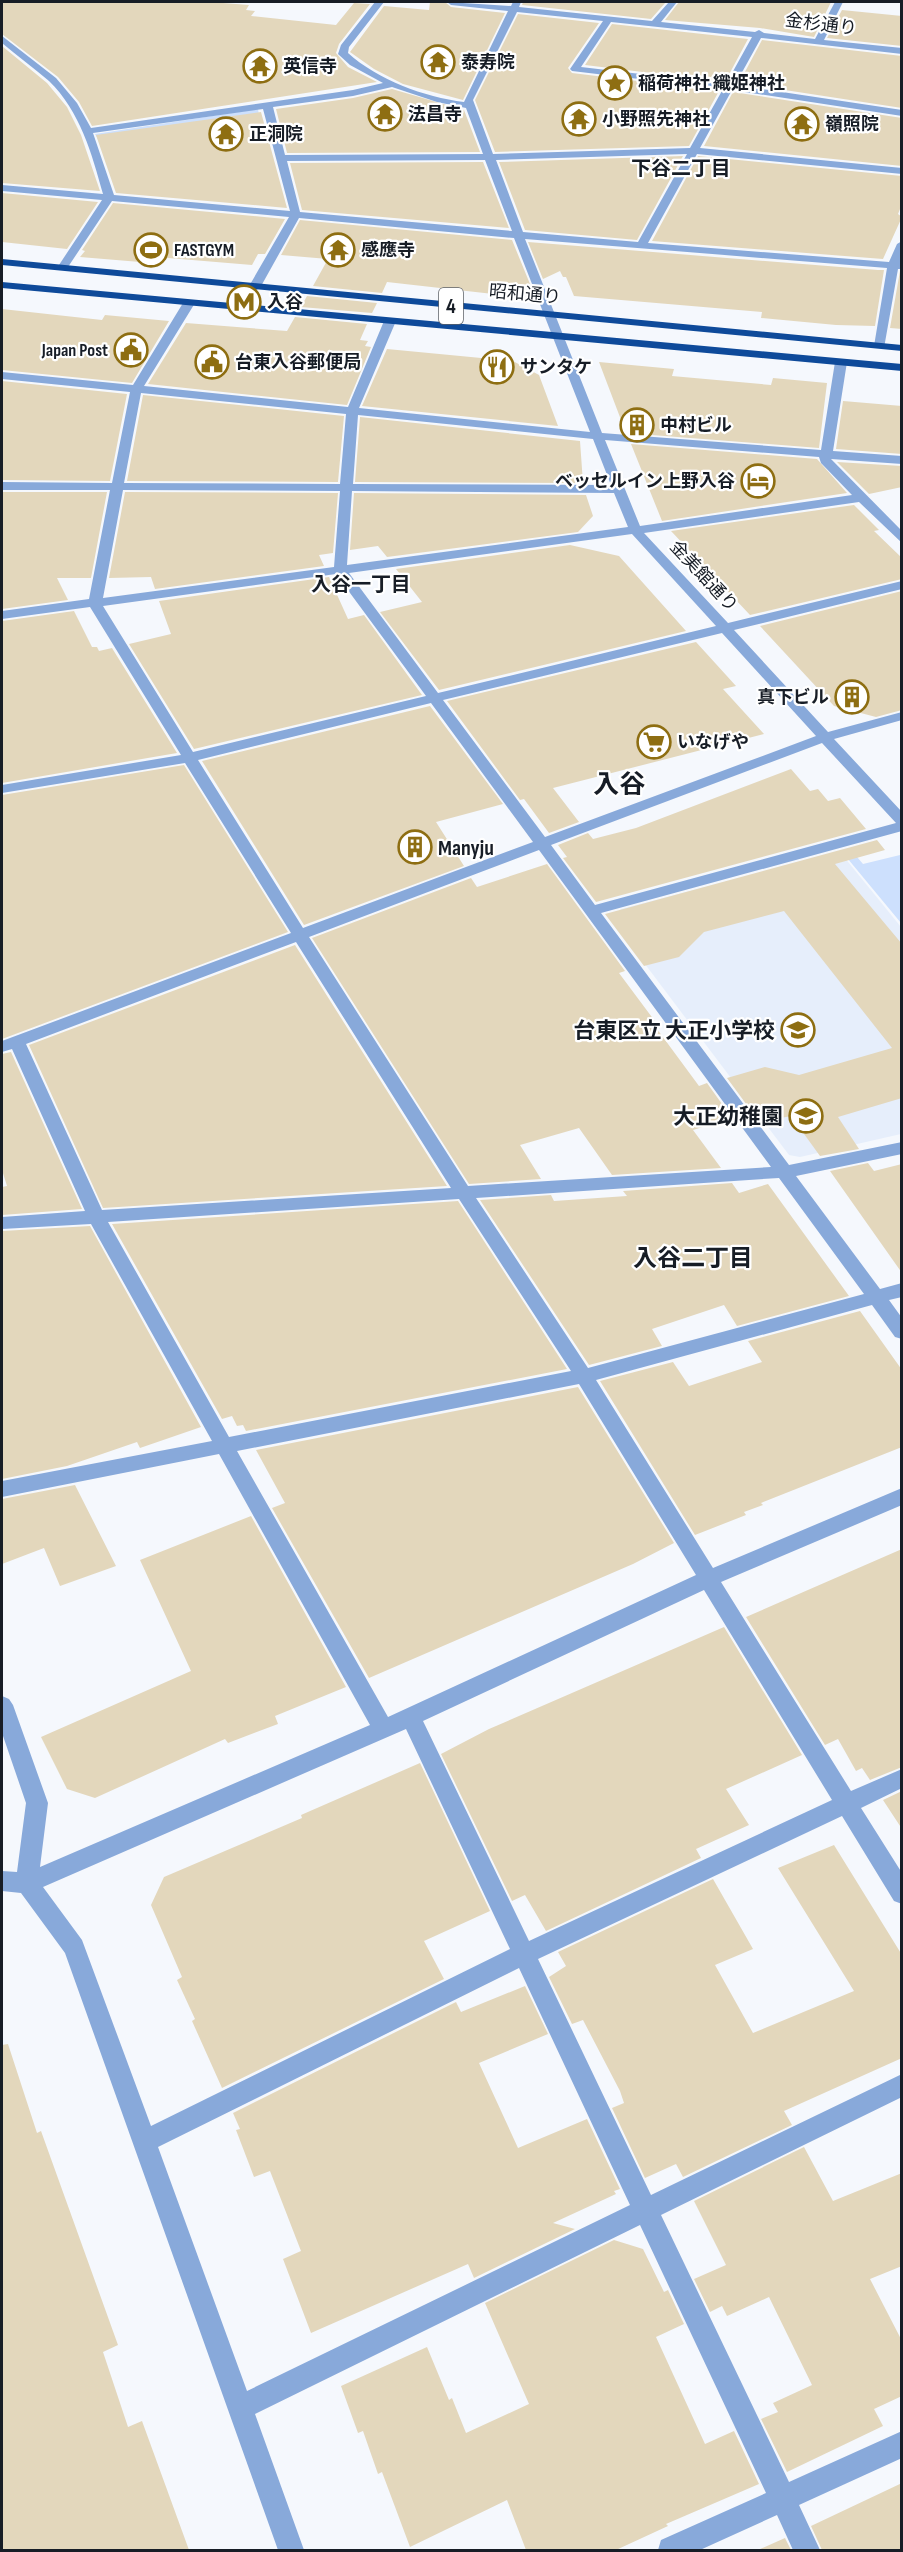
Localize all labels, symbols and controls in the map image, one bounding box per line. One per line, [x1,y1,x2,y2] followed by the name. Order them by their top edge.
[784,10,858,39] street label: 金杉通り
[420,44,456,80] temple icon: 泰寿院
[242,48,278,84] temple icon: 英信寺
[461,52,515,73] place label: 泰寿院
[283,56,337,77] place label: 英信寺
[597,65,633,101] place icon: 稲荷神社 織姫神社
[638,73,785,94] place label: 稲荷神社 織姫神社
[367,96,403,132] temple icon: 法昌寺
[561,101,597,137] temple icon: 小野照先神社
[408,104,462,125] place label: 法昌寺
[784,106,820,142] temple icon: 嶺照院
[602,109,710,130] place label: 小野照先神社
[825,114,879,135] place label: 嶺照院
[208,116,244,152] temple icon: 正洞院
[249,124,303,145] place label: 正洞院
[631,157,731,181] district label: 下谷二丁目
[133,232,169,268] sports icon: FASTGYM
[320,232,356,268] temple icon: 感應寺
[174,240,234,261] place label: FASTGYM
[361,240,415,261] place label: 感應寺
[488,281,562,308] street label: 昭和通り
[226,284,262,320] metro station icon: 入谷
[439,288,463,324] road number: 4
[267,292,303,313] place label: 入谷
[113,332,149,368] public building icon: Japan Post
[41,340,108,361] place label: Japan Post
[194,344,230,380] public building icon: 台東入谷郵便局
[479,349,515,385] restaurant icon: サンタケ
[235,352,361,373] place label: 台東入谷郵便局
[520,357,592,378] place label: サンタケ
[619,407,655,443] building icon: 中村ビル
[660,415,732,436] place label: 中村ビル
[740,463,776,499] hotel icon: ベッセルイン上野入谷
[555,471,735,492] place label: ベッセルイン上野入谷
[665,536,742,616] street label: 金美館通り
[311,573,411,597] district label: 入谷一丁目
[834,679,870,715] building icon: 真下ビル
[757,687,829,708] place label: 真下ビル
[636,724,672,760] supermarket icon: いなげや
[677,732,749,753] place label: いなげや
[593,770,645,801] district label: 入谷
[397,829,433,865] building icon: Manyju
[438,835,494,862] place label: Manyju
[780,1012,816,1048] school or university icon: 台東区立 大正小学校
[574,1018,775,1045] place label: 台東区立 大正小学校
[788,1098,824,1134] school or university icon: 大正幼稚園
[673,1104,783,1131] place label: 大正幼稚園
[633,1244,753,1273] district label: 入谷二丁目

